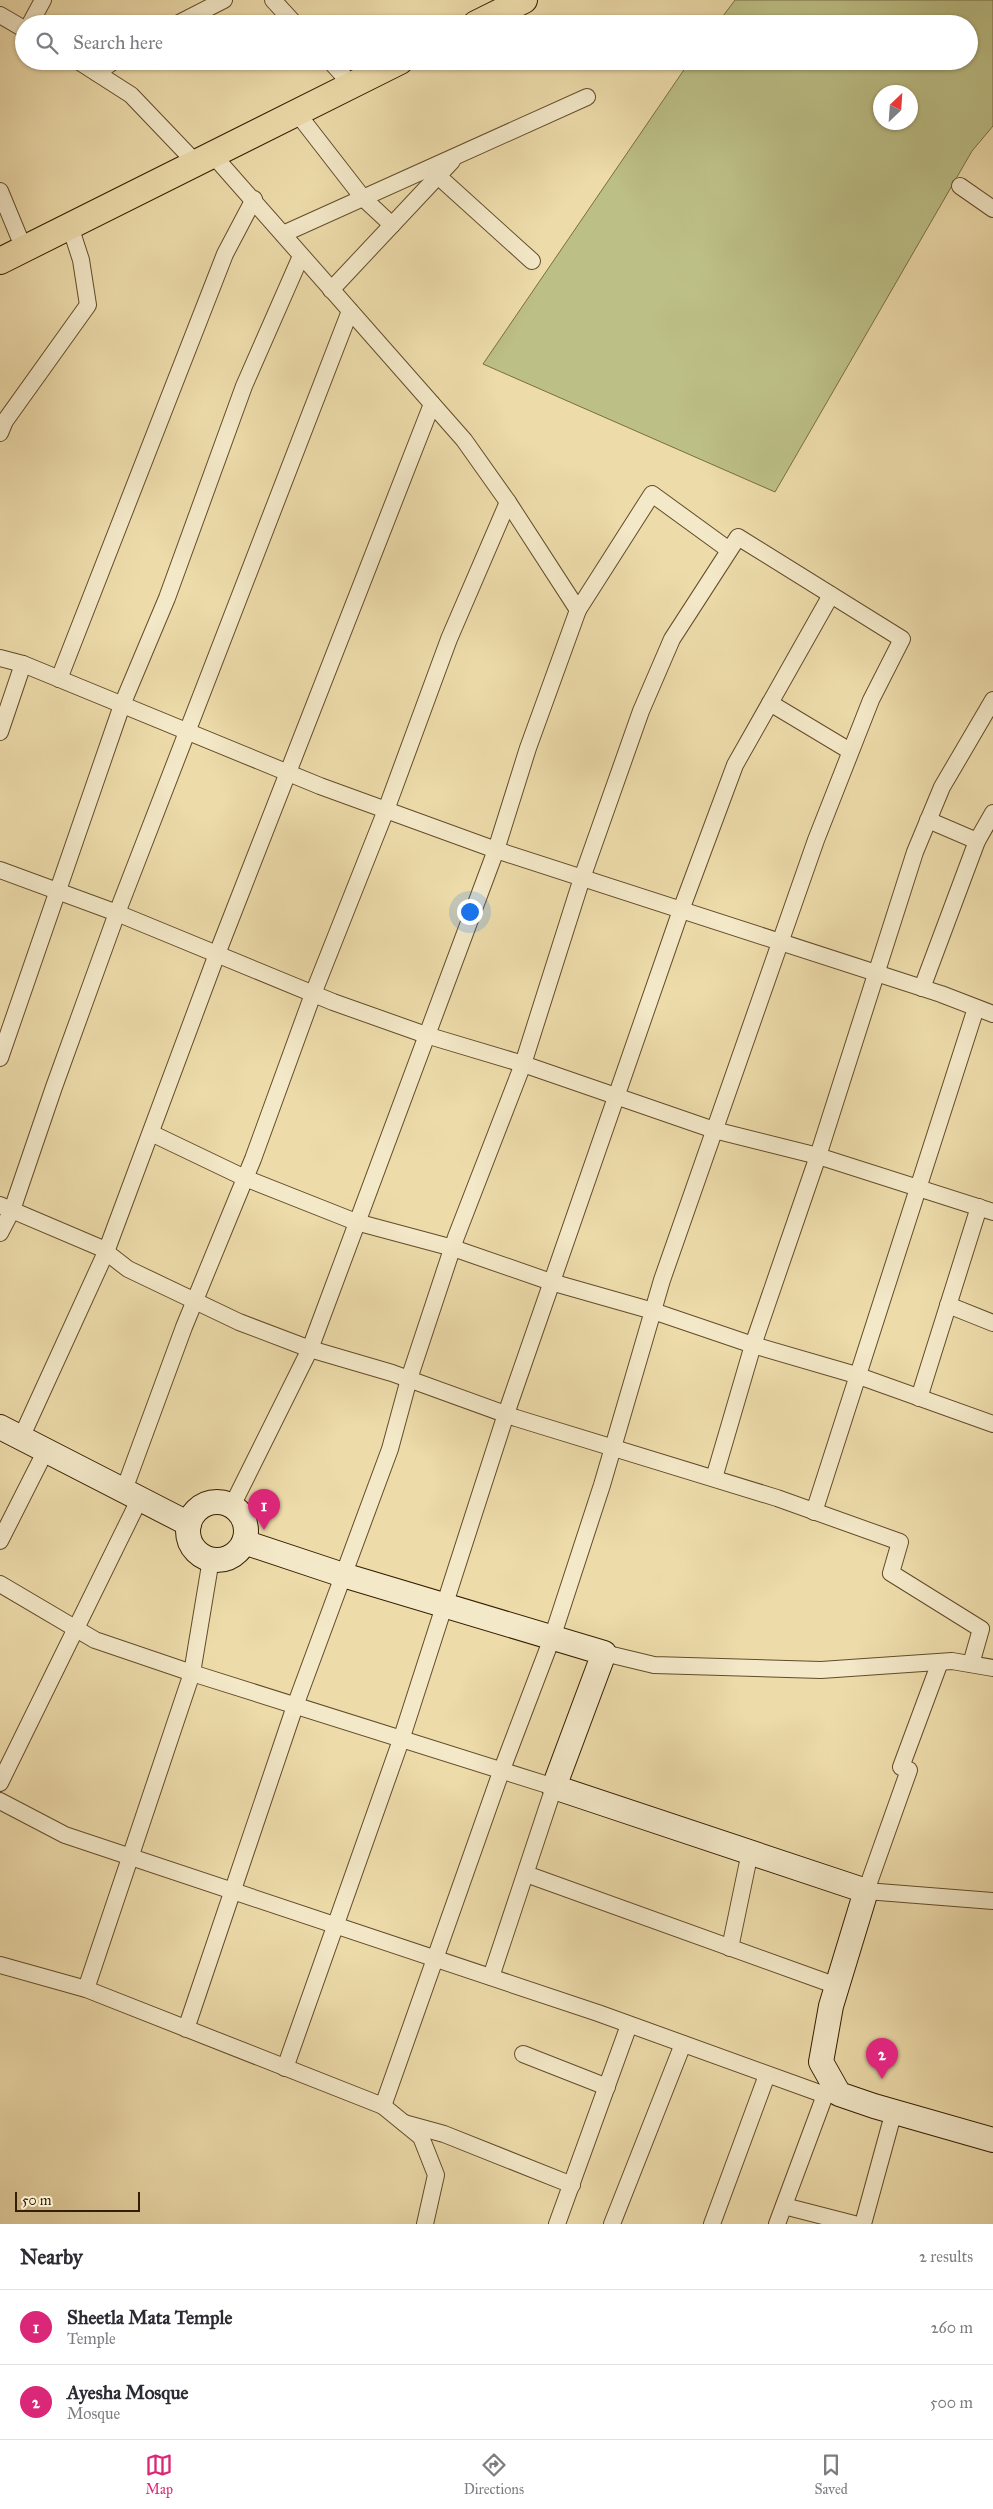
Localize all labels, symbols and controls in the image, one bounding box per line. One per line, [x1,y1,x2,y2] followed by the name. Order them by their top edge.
[15,15,978,70] search box
[33,29,61,57] icon: search
[73,31,163,54] text: Search here
[873,85,918,130] north arrow
[457,899,483,925] your location
[248,1489,280,1530] pin: 1
[866,2038,898,2079] pin: 2
[15,2189,140,2212] scale bar
[22,2192,51,2209] text: 50 m
[20,2244,83,2270] text: Nearby
[919,2247,973,2266] text: 2 results
[67,2306,232,2329] text: Sheetla Mata Temple
[33,2318,39,2337] text: 1
[931,2318,973,2337] text: 260 m
[67,2329,116,2348] text: Temple
[67,2381,188,2404] text: Ayesha Mosque
[32,2393,40,2412] text: 2
[930,2393,973,2412] text: 500 m
[67,2404,120,2423] text: Mosque
[145,2451,173,2498] tab: Map
[464,2451,524,2498] tab: Directions
[815,2451,848,2498] tab: Saved

